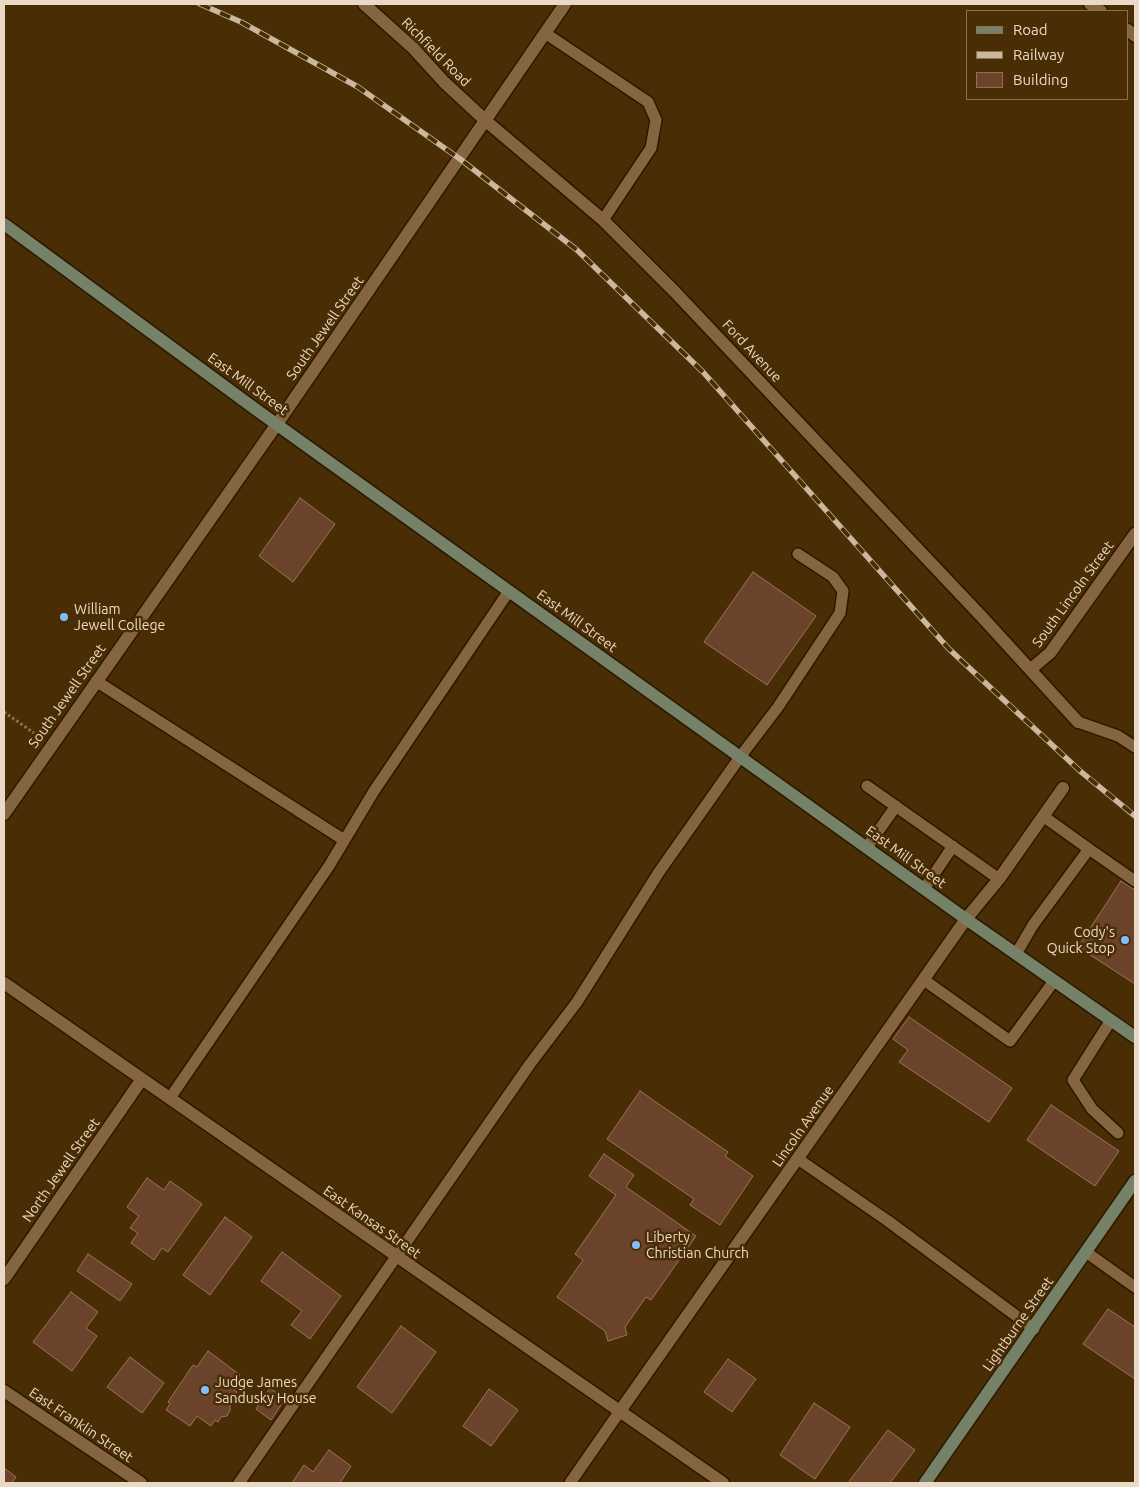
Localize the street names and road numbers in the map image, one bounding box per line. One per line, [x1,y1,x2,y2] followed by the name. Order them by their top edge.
[398,14,474,90] street label: Richfield Road
[283,273,367,383] street label: South Jewell Street
[719,316,785,386] street label: Ford Avenue
[205,349,291,419] street label: East Mill Street
[1029,538,1117,650] street label: South Lincoln Street
[534,586,620,656] street label: East Mill Street
[25,641,109,751] street label: South Jewell Street
[863,822,949,892] street label: East Mill Street
[769,1082,837,1170] street label: Lincoln Avenue
[19,1115,103,1225] street label: North Jewell Street
[320,1182,424,1262] street label: East Kansas Street
[979,1273,1057,1375] street label: Lightburne Street
[26,1384,136,1466] street label: East Franklin Street

